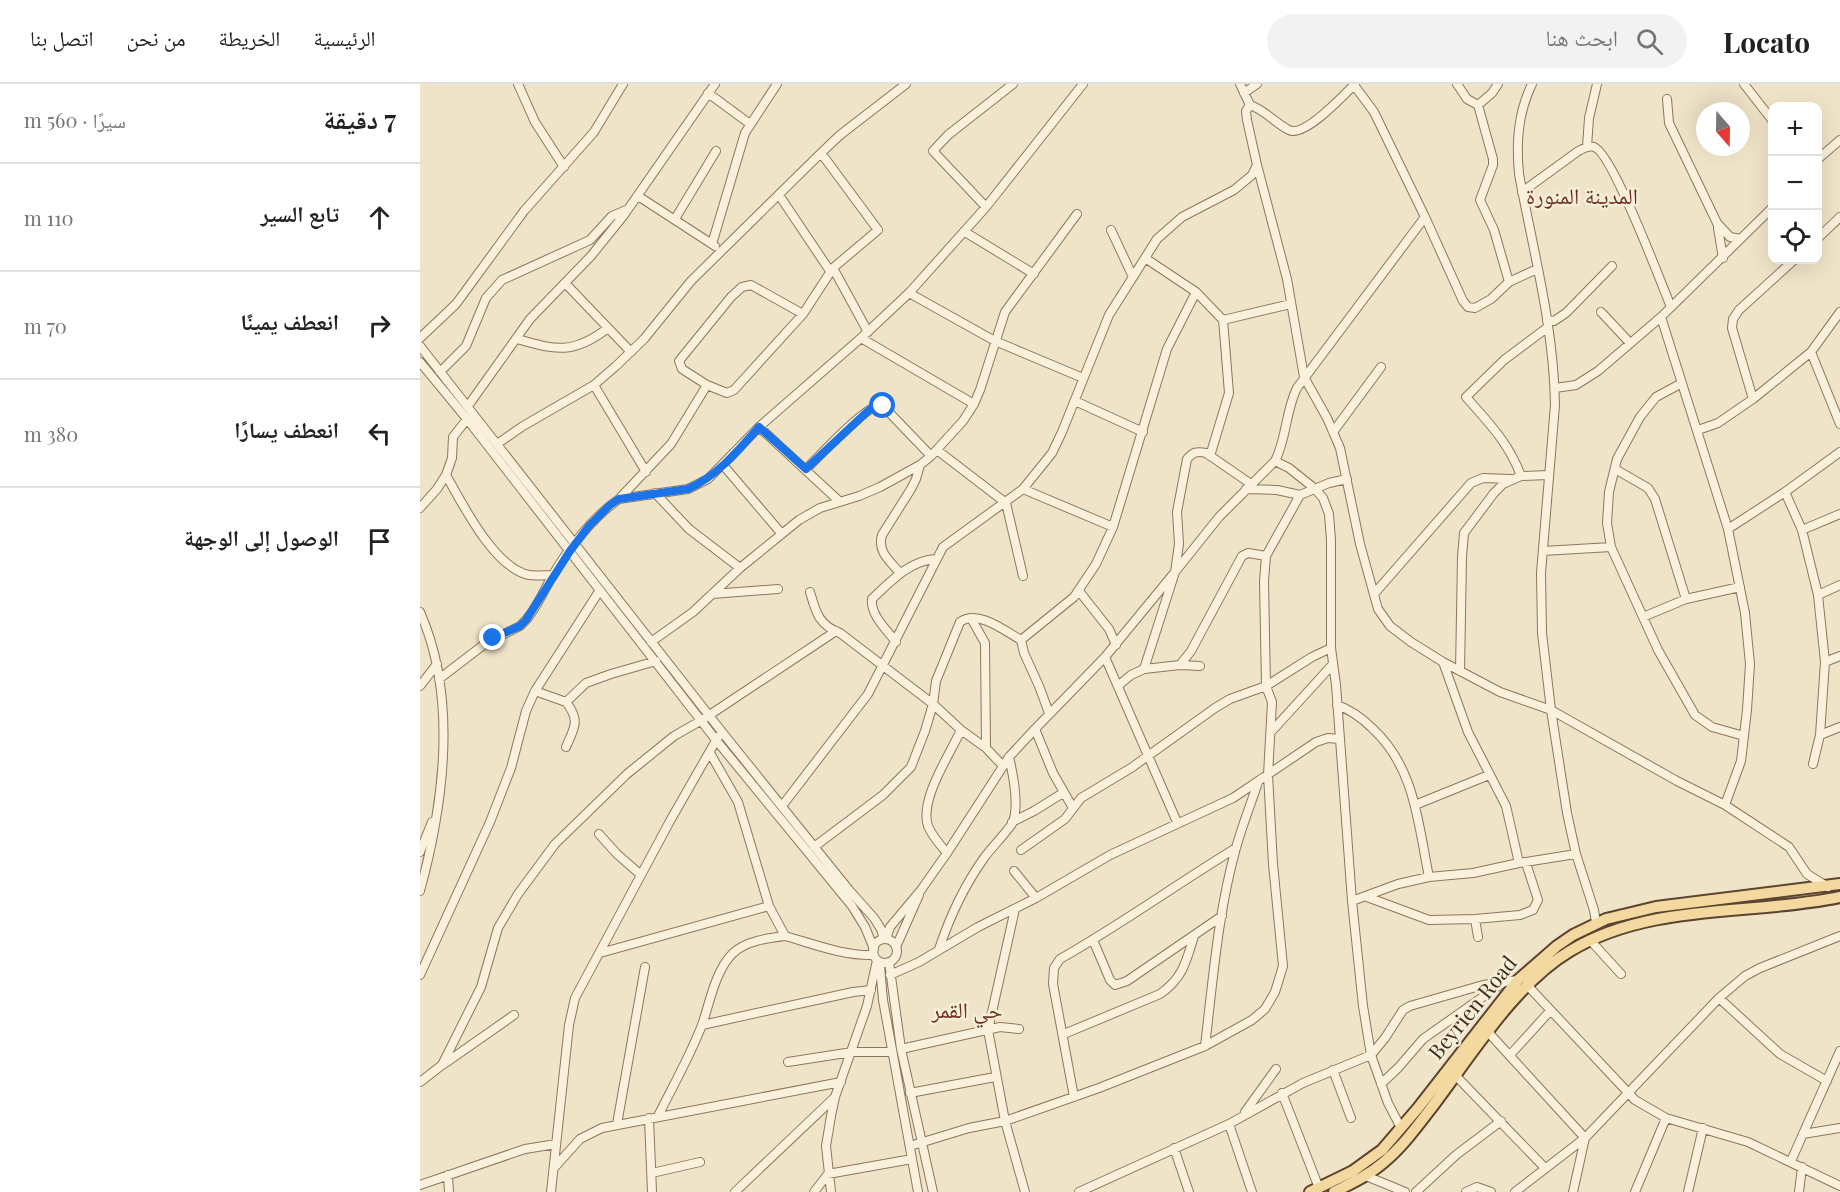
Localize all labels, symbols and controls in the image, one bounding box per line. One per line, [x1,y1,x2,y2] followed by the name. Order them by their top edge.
[1267,14,1687,68] search box
[1546,22,1618,52] text: ابحث هنا
[30,23,93,51] text: اتصل بنا
[126,23,186,51] text: من نحن
[219,23,280,51] text: الخريطة
[313,23,376,51] text: الرئيسية
[1723,23,1810,60] text: Locato
[1633,25,1666,58] icon: search
[323,101,396,136] text: 7 دقيقة
[1696,102,1750,156] north arrow
[1768,102,1822,264] map controls
[1768,102,1822,156] button: +
[24,106,126,133] text: سيرًا · 560 m
[1768,156,1822,210] button: −
[1526,180,1638,210] district label: المدينة المنورة
[260,198,339,228] text: تابع السير
[363,201,396,234] icon: ahead
[24,204,74,231] text: 110 m
[1768,210,1822,264] button: locate
[241,306,339,336] text: انعطف يمينًا
[363,309,396,342] icon: right
[24,312,67,339] text: 70 m
[869,392,895,418] route start
[234,414,339,444] text: انعطف يسارًا
[363,417,396,450] icon: left
[24,420,78,447] text: 380 m
[184,522,339,552] text: الوصول إلى الوجهة
[363,525,396,558] icon: arrive
[479,624,505,650] route end
[1421,949,1522,1064] street label: Beyrien Road
[931,994,1002,1028] district label: حي القمر

